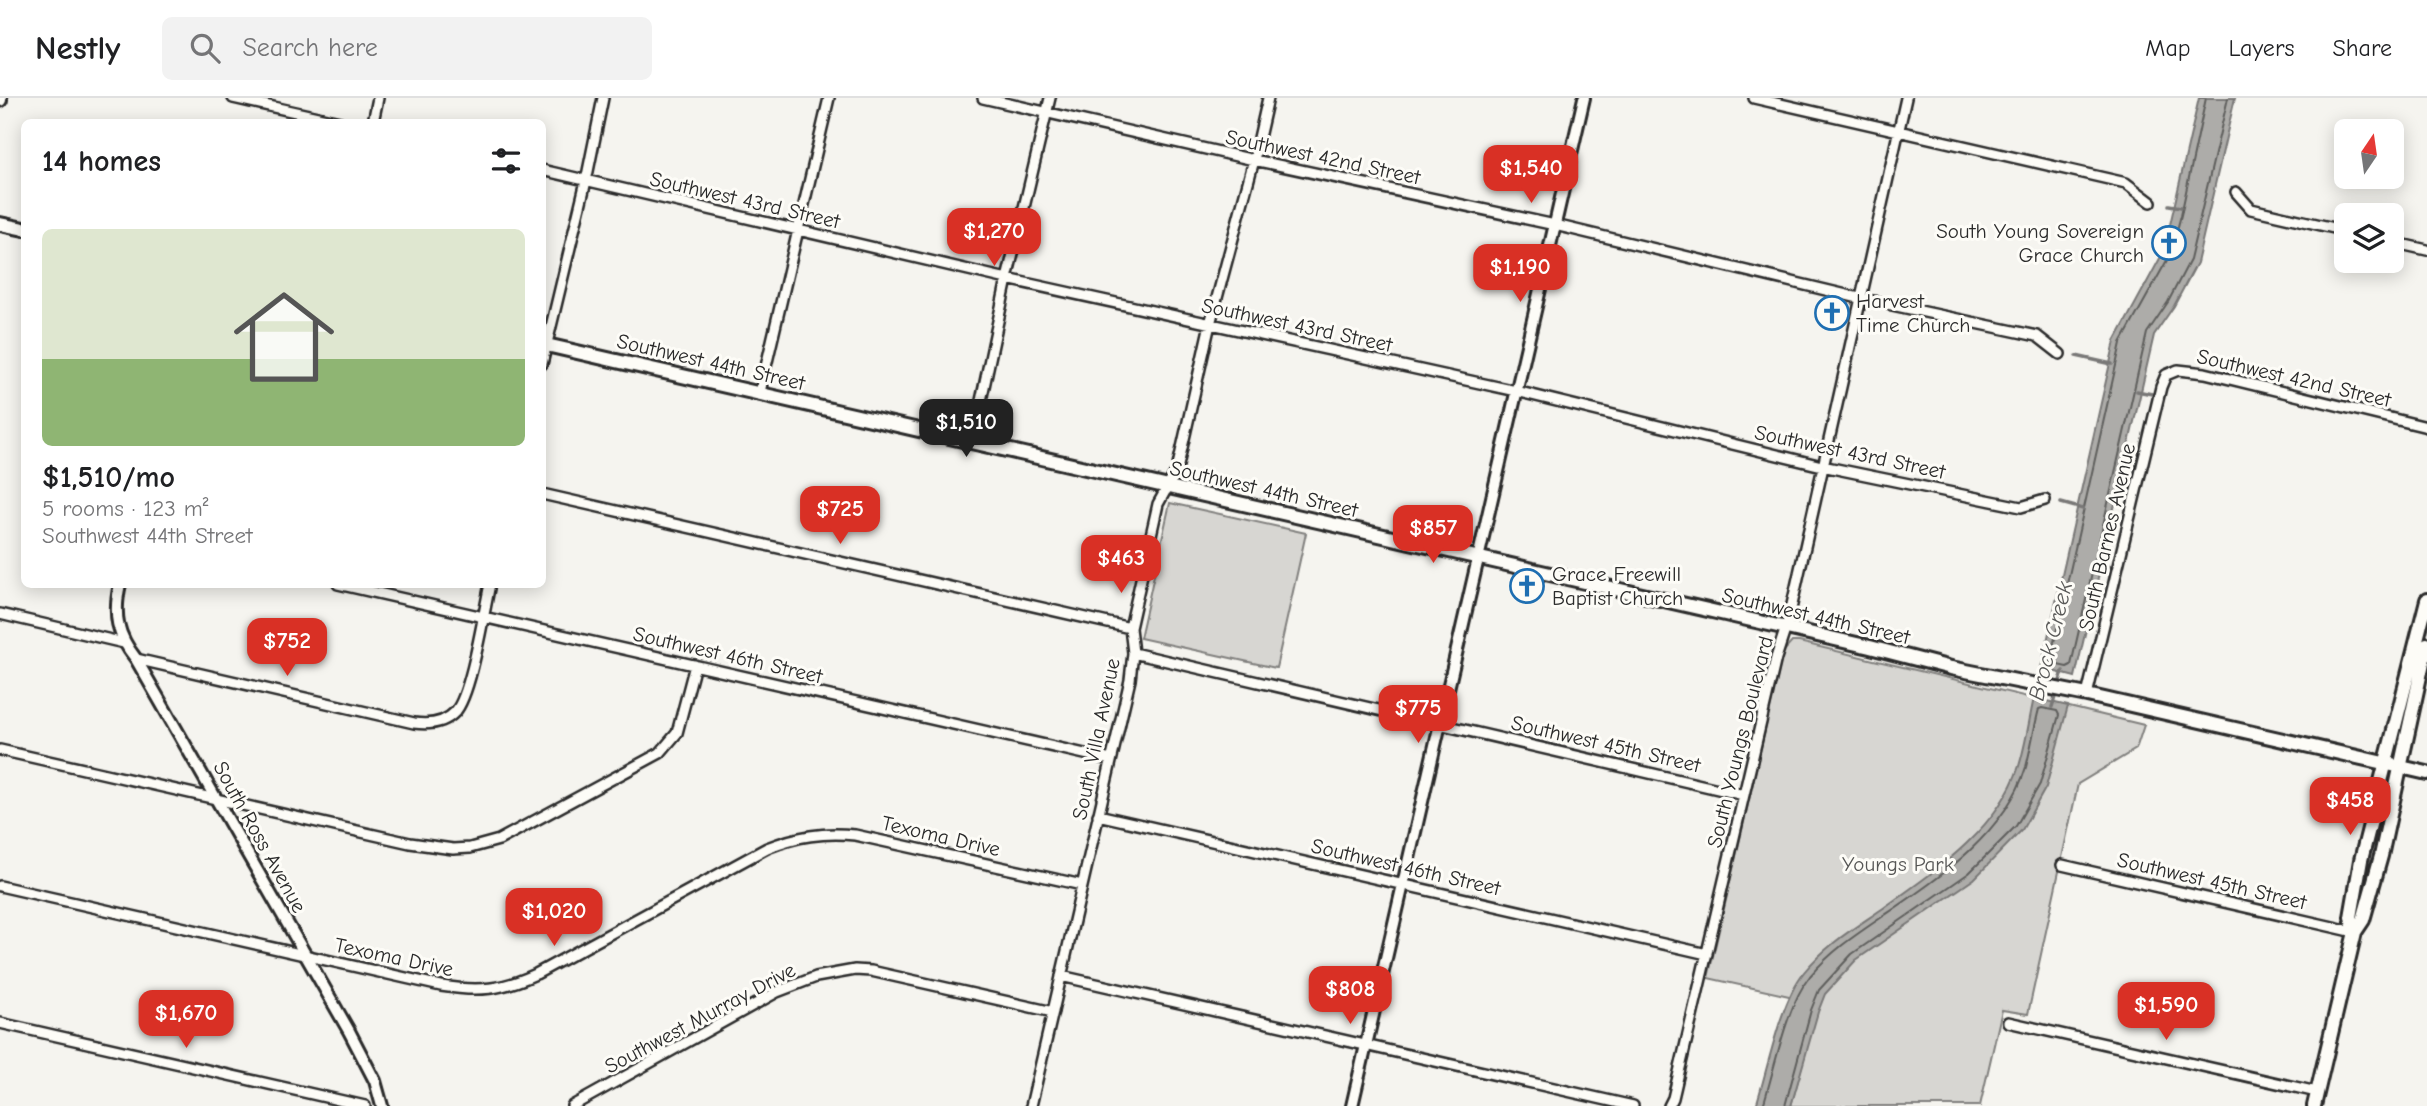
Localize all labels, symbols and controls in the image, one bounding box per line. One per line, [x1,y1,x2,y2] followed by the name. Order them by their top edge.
[162,17,652,80] search box
[35,29,120,67] text: Nestly
[186,29,224,67] icon: search
[242,33,378,63] text: Search here
[2145,34,2191,62] text: Map
[2229,34,2294,62] text: Layers
[2332,34,2392,62] text: Share
[2334,119,2404,189] north arrow
[2334,119,2404,273] map controls
[1223,125,1424,190] street label: Southwest 42nd Street
[487,142,525,180] icon: filters
[42,144,161,179] text: 14 homes
[1474,146,1588,205] pin: $1,540
[1499,154,1563,181] text: $1,540
[648,166,843,234] street label: Southwest 43rd Street
[2334,203,2404,273] button: layers
[937,208,1051,268] pin: $1,270
[963,217,1025,244] text: $1,270
[1936,219,2144,267] place label: South Young Sovereign Grace Church
[2150,224,2188,262] church icon: South Young Sovereign Grace Church
[1463,244,1577,304] pin: $1,190
[1489,253,1551,280] text: $1,190
[221,274,347,400] icon: home
[1856,289,1971,337] place label: Harvest Time Church
[1199,293,1396,357] street label: Southwest 43rd Street
[1813,294,1851,332] church icon: Harvest Time Church
[615,329,808,396] street label: Southwest 44th Street
[2195,344,2394,412] street label: Southwest 42nd Street
[909,400,1023,459] pin: $1,510
[935,408,997,435] text: $1,510
[1752,420,1949,484] street label: Southwest 43rd Street
[2074,441,2140,633] street label: South Barnes Avenue
[1168,456,1361,523] street label: Southwest 44th Street
[42,460,175,495] text: $1,510/mo
[799,486,881,546] pin: $725
[42,495,208,522] text: 5 rooms · 123 m²
[816,495,864,522] text: $725
[1392,505,1474,565] pin: $857
[1409,514,1457,541] text: $857
[42,522,253,549] text: Southwest 44th Street
[1080,536,1162,595] pin: $463
[1097,544,1145,571] text: $463
[1552,562,1683,610] place label: Grace Freewill Baptist Church
[1508,567,1546,605] church icon: Grace Freewill Baptist Church
[2023,578,2079,703] water label: Brock Creek
[1720,583,1913,650] street label: Southwest 44th Street
[246,618,328,678] pin: $752
[631,622,826,689] street label: Southwest 46th Street
[263,627,311,654] text: $752
[1702,634,1778,850] street label: South Youngs Boulevard
[1067,656,1125,822] street label: South Villa Avenue
[1377,686,1459,745] pin: $775
[1395,694,1441,721] text: $775
[1509,711,1704,778] street label: Southwest 45th Street
[208,757,312,917] street label: South Ross Avenue
[2309,778,2391,837] pin: $458
[2326,786,2374,813] text: $458
[879,811,1003,861] street label: Texoma Drive
[1309,834,1504,901] street label: Southwest 46th Street
[2115,848,2310,915] street label: Southwest 45th Street
[1842,852,1954,876] park label: Youngs Park
[497,888,611,948] pin: $1,020
[521,897,587,924] text: $1,020
[332,933,456,981] street label: Texoma Drive
[601,958,799,1078] street label: Southwest Murray Drive
[1309,967,1391,1026] pin: $808
[1325,975,1375,1002] text: $808
[2109,982,2223,1042] pin: $1,590
[129,990,243,1050] pin: $1,670
[2134,991,2198,1018] text: $1,590
[155,999,217,1026] text: $1,670

